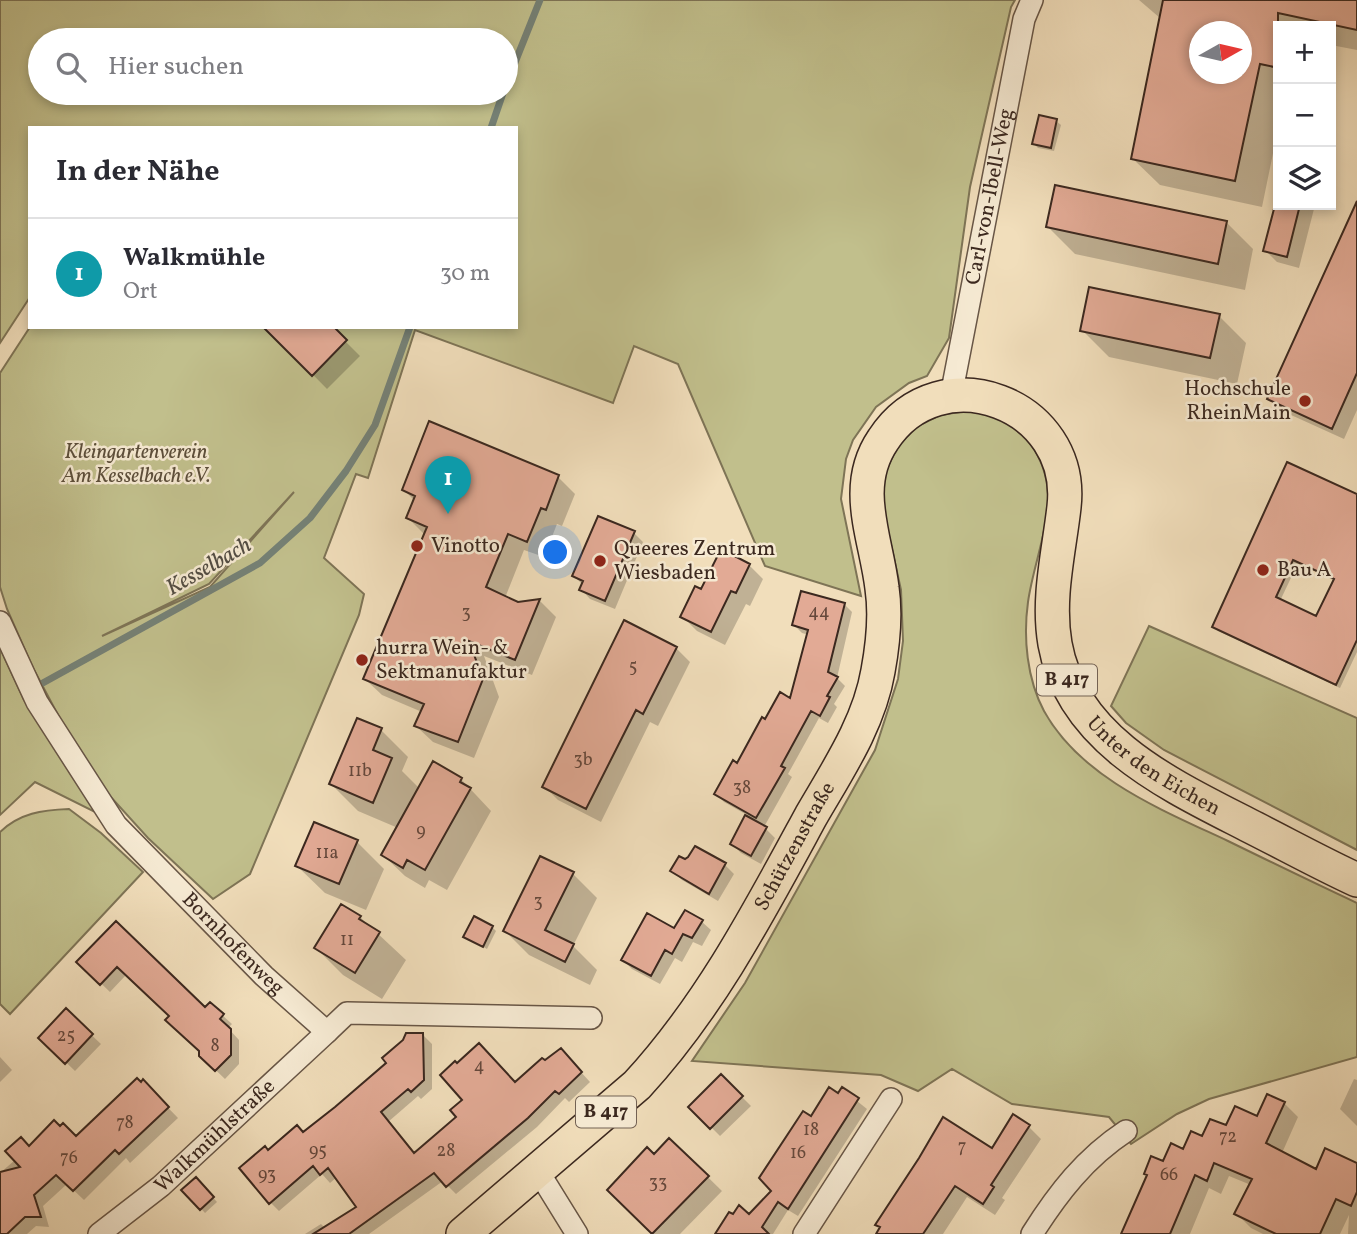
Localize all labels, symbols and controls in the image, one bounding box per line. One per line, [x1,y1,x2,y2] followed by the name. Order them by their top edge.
[1189,21,1252,84] north arrow
[1273,21,1336,210] map controls
[1273,21,1336,84] button: +
[28,28,518,105] search box
[52,48,90,86] icon: search
[108,49,244,85] text: Hier suchen
[1273,84,1336,147] button: −
[958,106,1021,287] street label: Carl-von-Ibell-Weg
[1273,147,1336,210] button: layers
[56,151,220,193] text: In der Nähe
[123,240,265,276] text: Walkmühle
[74,258,84,290] text: 1
[440,258,490,290] text: 30 m
[123,276,158,308] text: Ort
[1184,375,1291,428] place label: Hochschule RheinMain
[1297,393,1313,409] marker: Hochschule RheinMain
[61,438,210,491] park label: Kleingartenverein Am Kesselbach e.V.
[425,456,471,514] pin: 1
[160,530,258,604] water label: Kesselbach
[431,532,500,561] place label: Vinotto
[538,535,572,569] your location
[614,535,775,588] place label: Queeres Zentrum Wiesbaden
[409,538,425,554] marker: Vinotto
[592,553,608,569] marker: Queeres Zentrum Wiesbaden
[1277,556,1332,585] place label: Bau A
[1255,562,1271,578] marker: Bau A
[808,600,830,625] house number: 44
[461,601,471,626] house number: 3
[376,634,527,687] place label: hurra Wein- & Sektmanufaktur
[354,652,370,668] marker: hurra Wein- & Sektmanufaktur
[629,655,637,680] house number: 5
[1037,664,1097,695] road number: B 417
[1080,710,1226,823] street label: Unter den Eichen
[573,748,593,773] house number: 3b
[348,759,372,784] house number: 11b
[733,776,751,801] house number: 38
[747,776,842,916] street label: Schützenstraße
[416,819,426,844] house number: 9
[316,841,338,866] house number: 11a
[175,886,291,1002] street label: Bornhofenweg
[533,890,543,915] house number: 3
[340,928,354,953] house number: 11
[57,1024,75,1049] house number: 25
[210,1034,220,1059] house number: 8
[474,1054,484,1079] house number: 4
[148,1073,282,1199] street label: Walkmühlstraße
[576,1096,636,1128] road number: B 417
[116,1111,134,1136] house number: 78
[803,1118,819,1143] house number: 18
[1219,1125,1237,1150] house number: 72
[958,1135,966,1160] house number: 7
[309,1139,327,1164] house number: 95
[437,1139,455,1164] house number: 28
[790,1141,806,1166] house number: 16
[60,1146,78,1171] house number: 76
[258,1163,276,1188] house number: 93
[1160,1163,1178,1188] house number: 66
[649,1171,667,1196] house number: 33

